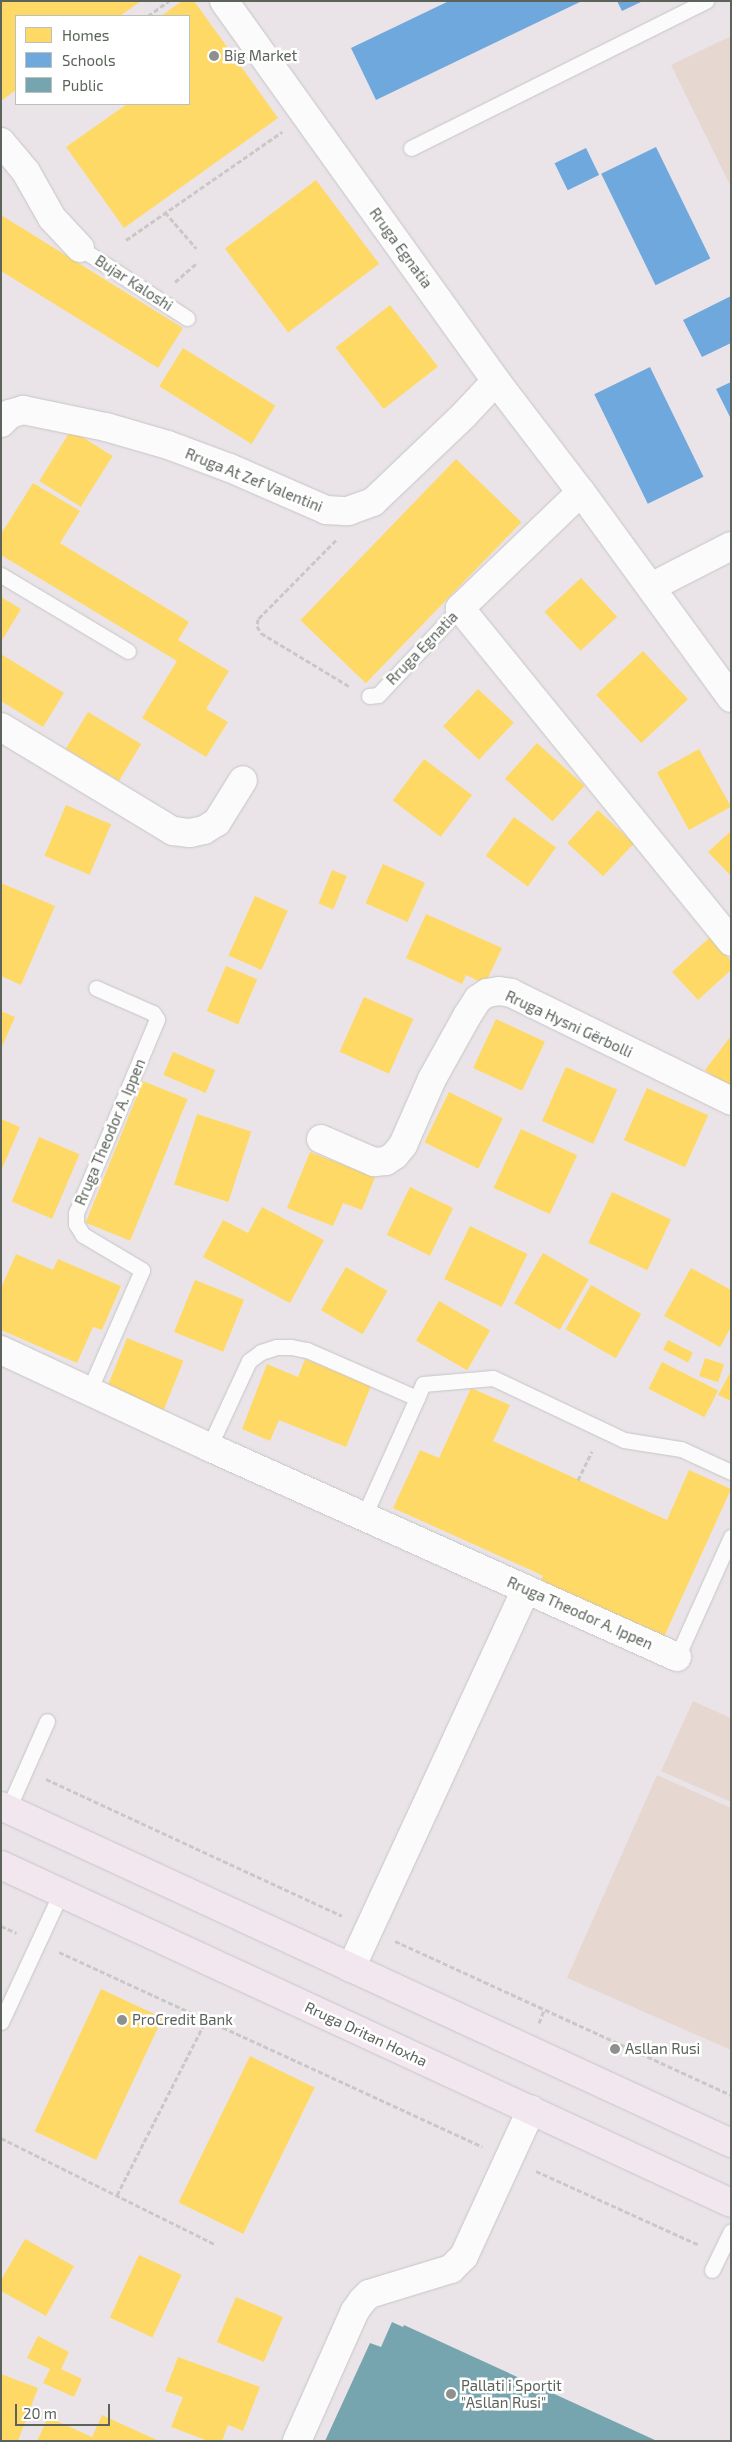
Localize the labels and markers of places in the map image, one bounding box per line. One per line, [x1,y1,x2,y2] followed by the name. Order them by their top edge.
[224,47,297,65] place label: Big Market
[208,50,220,62] marker: Big Market
[132,2011,233,2029] place label: ProCredit Bank
[116,2014,128,2026] marker: ProCredit Bank
[625,2040,700,2058] place label: Asllan Rusi
[609,2043,621,2055] marker: Asllan Rusi
[461,2376,562,2411] place label: Pallati i Sportit "Asllan Rusi"
[445,2388,457,2400] marker: Pallati i Sportit "Asllan Rusi"

